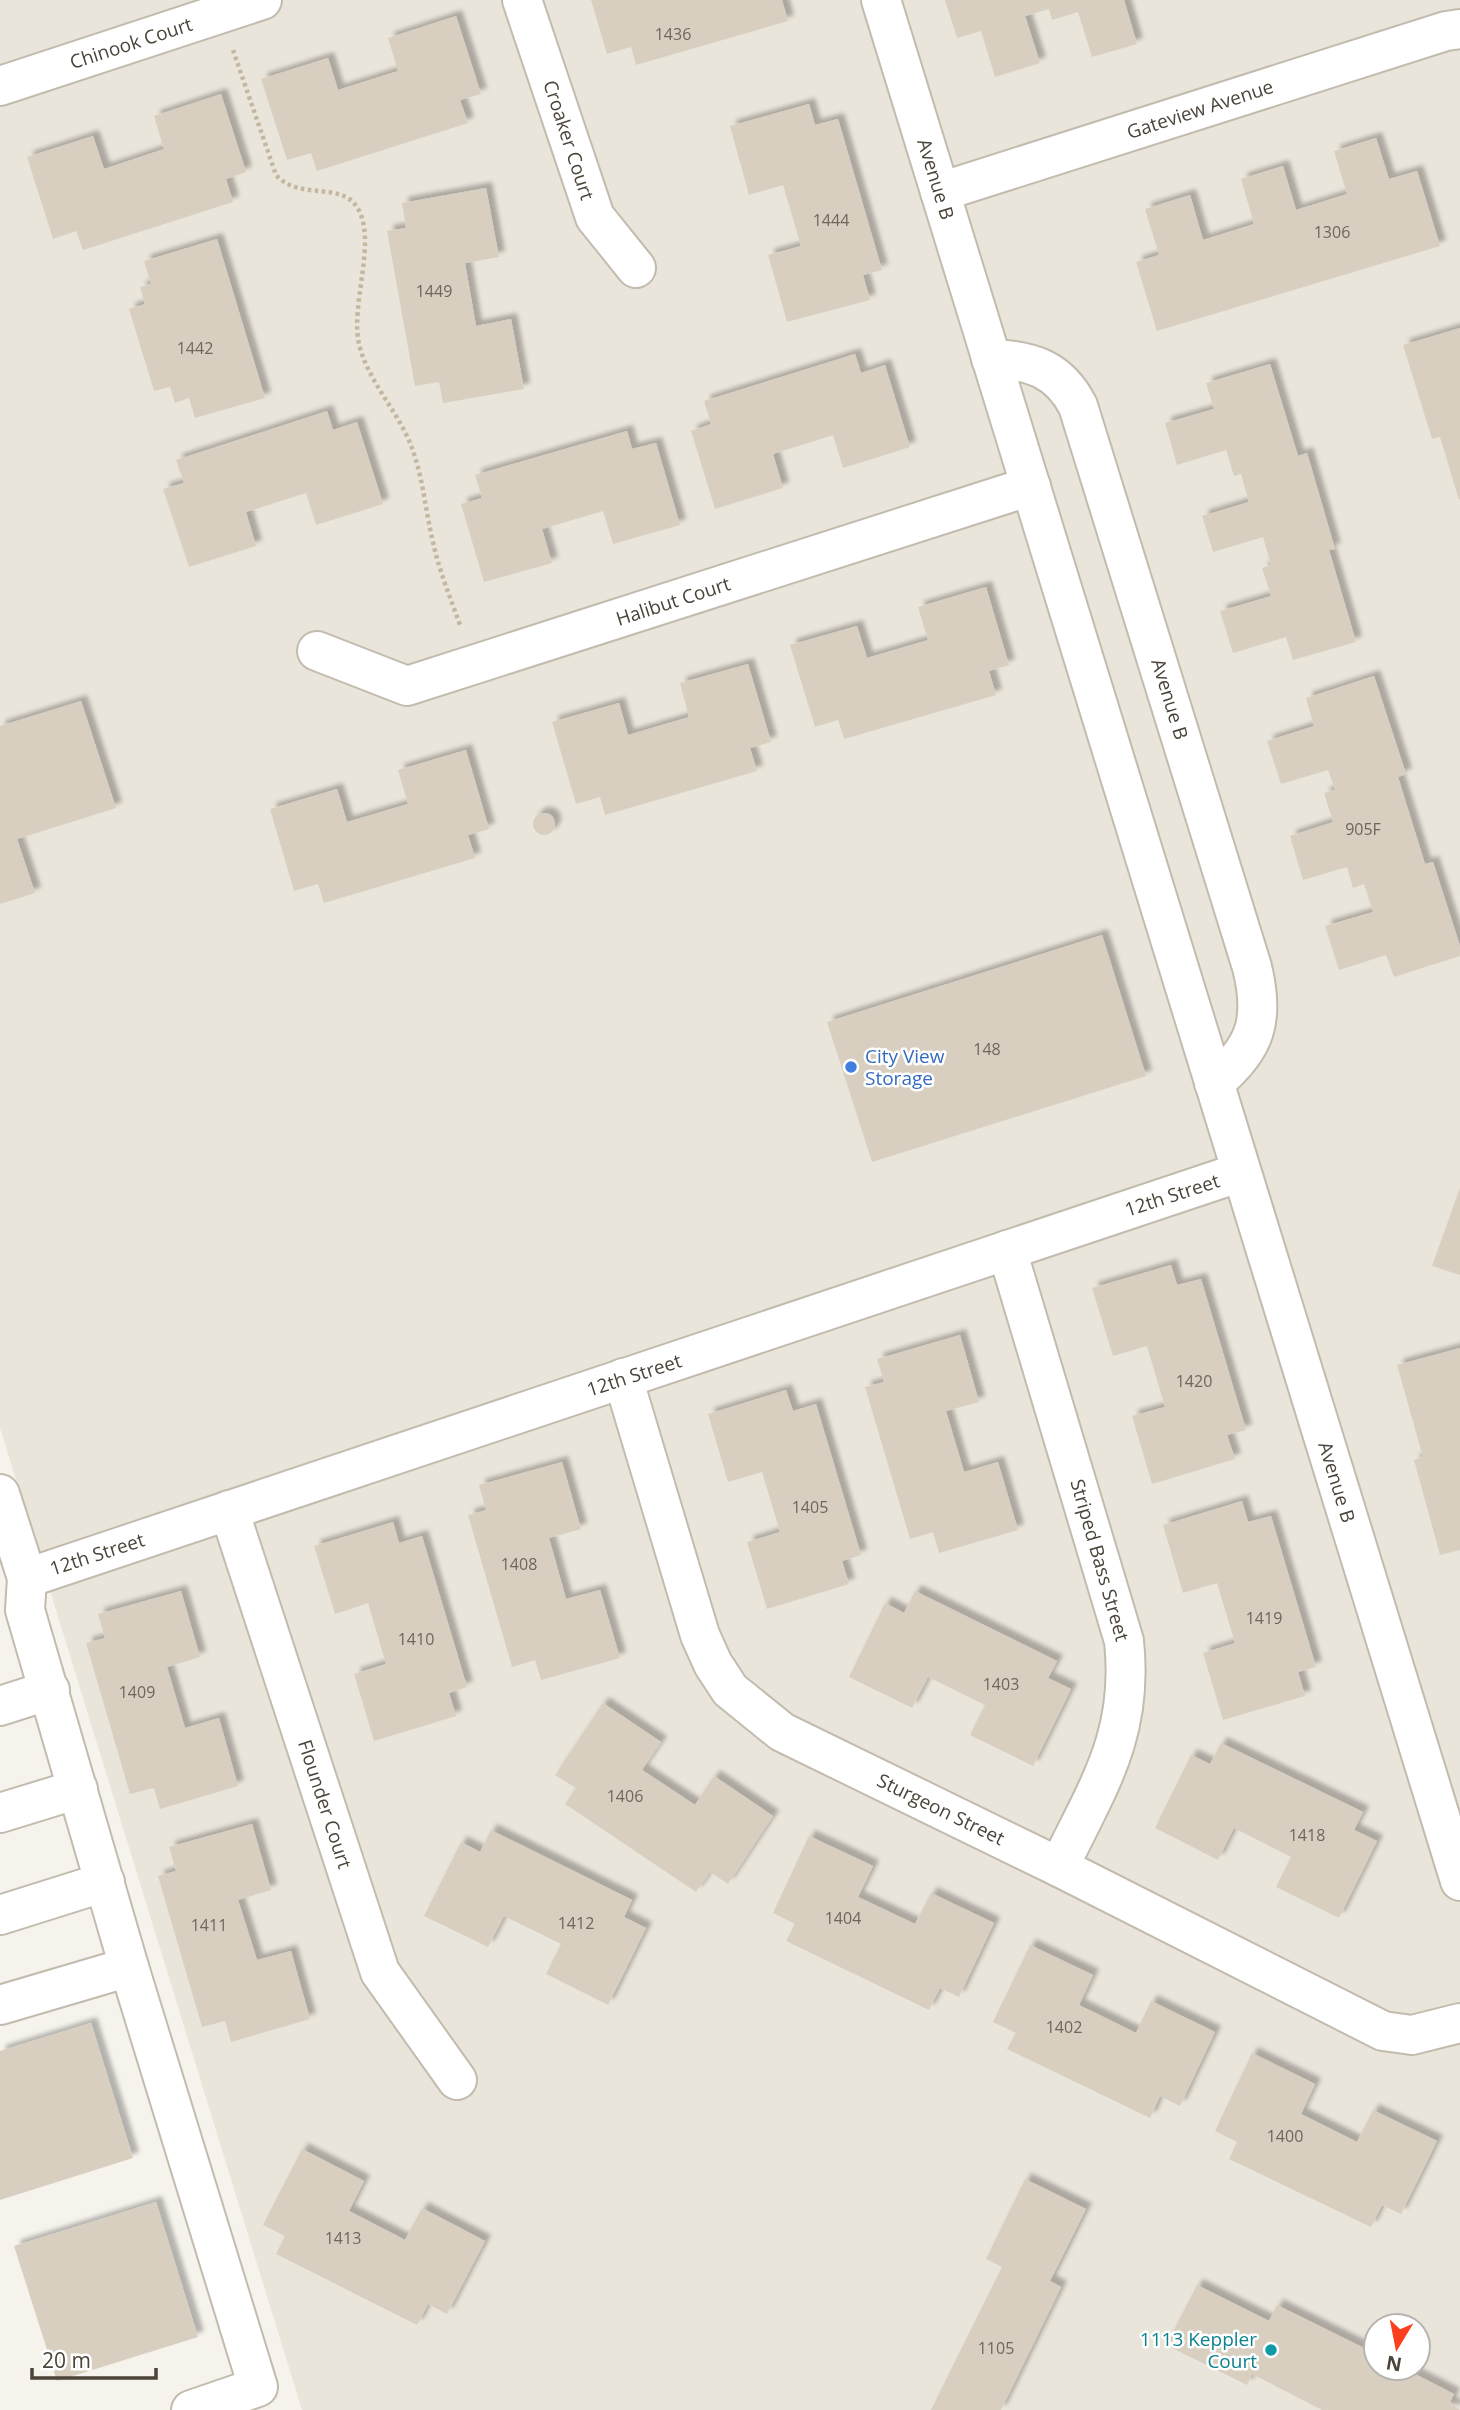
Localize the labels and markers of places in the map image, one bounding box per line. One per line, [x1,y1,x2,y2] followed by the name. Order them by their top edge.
[865,1043,945,1091] place label: City View Storage
[843,1059,859,1075] marker: City View Storage
[1140,2326,1257,2374] place label: 1113 Keppler Court
[1263,2342,1279,2358] marker: 1113 Keppler Court

